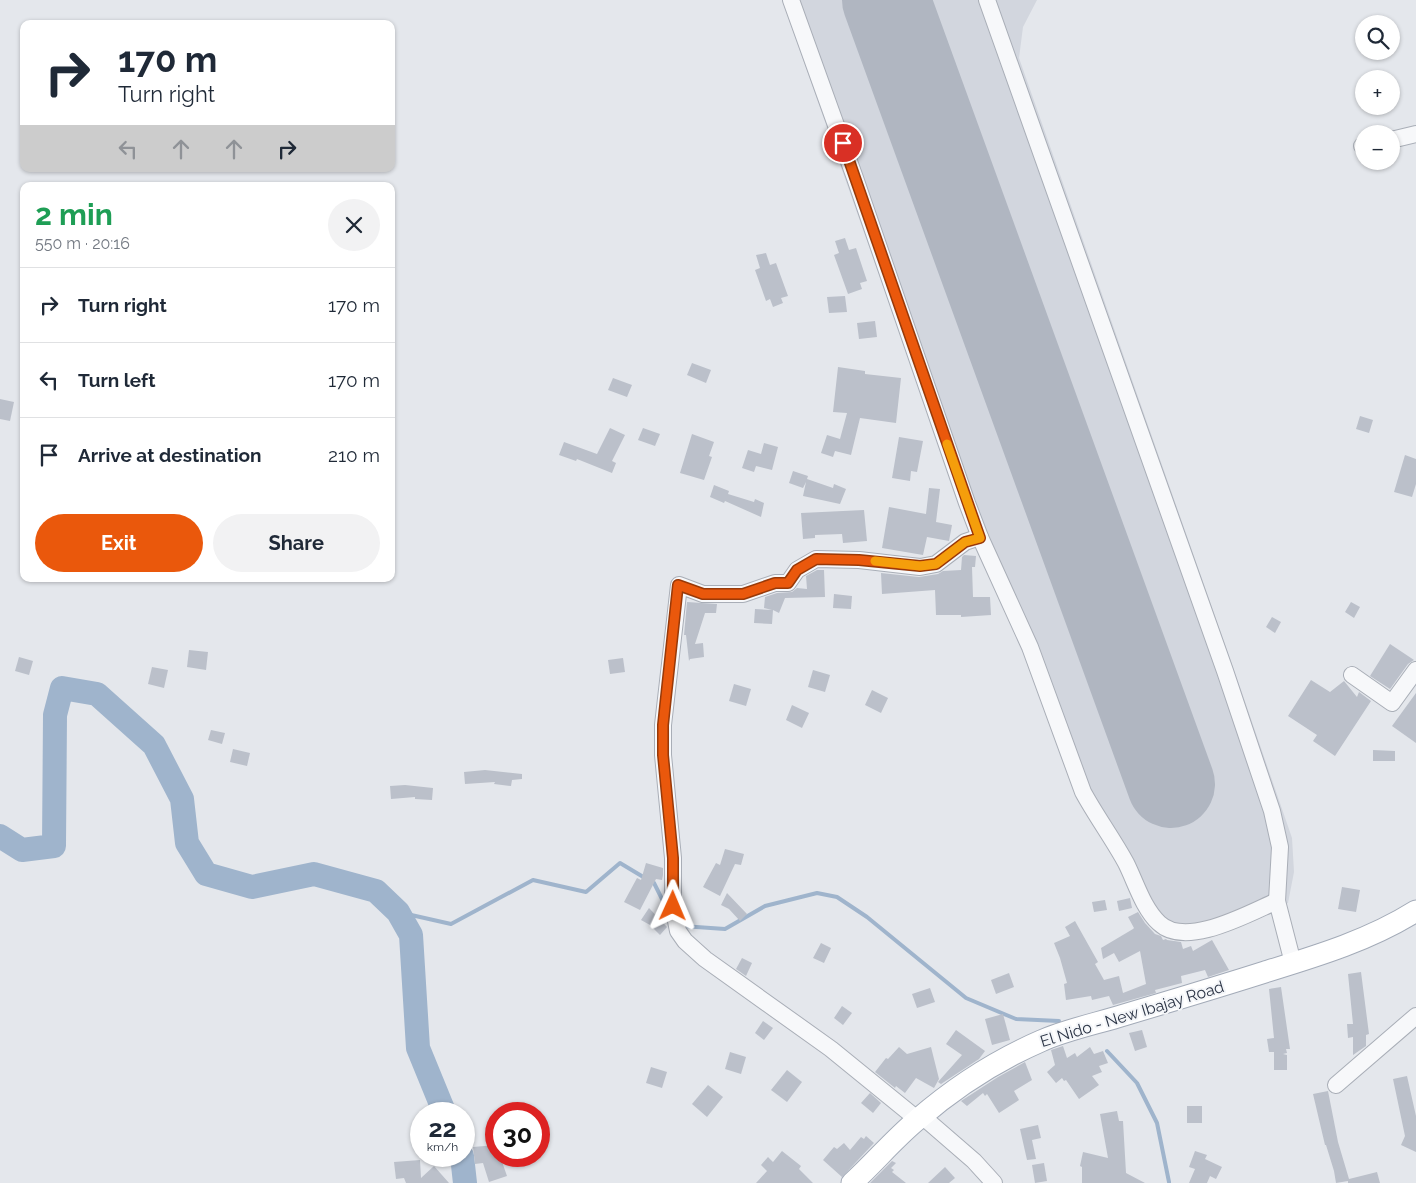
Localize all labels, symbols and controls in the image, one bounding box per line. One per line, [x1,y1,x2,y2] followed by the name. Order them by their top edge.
[1355,15,1400,170] map controls
[1355,15,1400,60] button: search
[118,39,217,80] text: 170 m
[35,40,100,105] icon: right
[1355,70,1400,115] button: +
[118,81,215,107] text: Turn right
[822,122,864,164] pin
[1355,125,1400,170] button: −
[829,129,857,157] icon: arrive
[114,135,142,163] icon: left
[167,135,195,163] icon: ahead
[220,135,248,163] icon: ahead
[273,135,301,163] icon: right
[35,197,113,232] text: 2 min
[328,199,380,251] button: close
[35,234,130,253] text: 550 m · 20:16
[35,291,63,319] icon: right
[78,294,167,316] text: Turn right
[328,294,380,316] text: 170 m
[35,366,63,394] icon: left
[78,369,155,391] text: Turn left
[328,369,380,391] text: 170 m
[35,441,63,469] icon: arrive
[78,444,262,466] text: Arrive at destination
[328,444,380,466] text: 210 m
[35,514,203,572] button: Exit
[213,514,380,572] button: Share
[646,879,698,931] position arrow
[1038,977,1226,1051] street label: El Nido - New Ibajay Road
[485,1102,550,1167] speed limit sign: 30
[428,1113,457,1143] text: 22
[427,1140,458,1154] text: km/h

